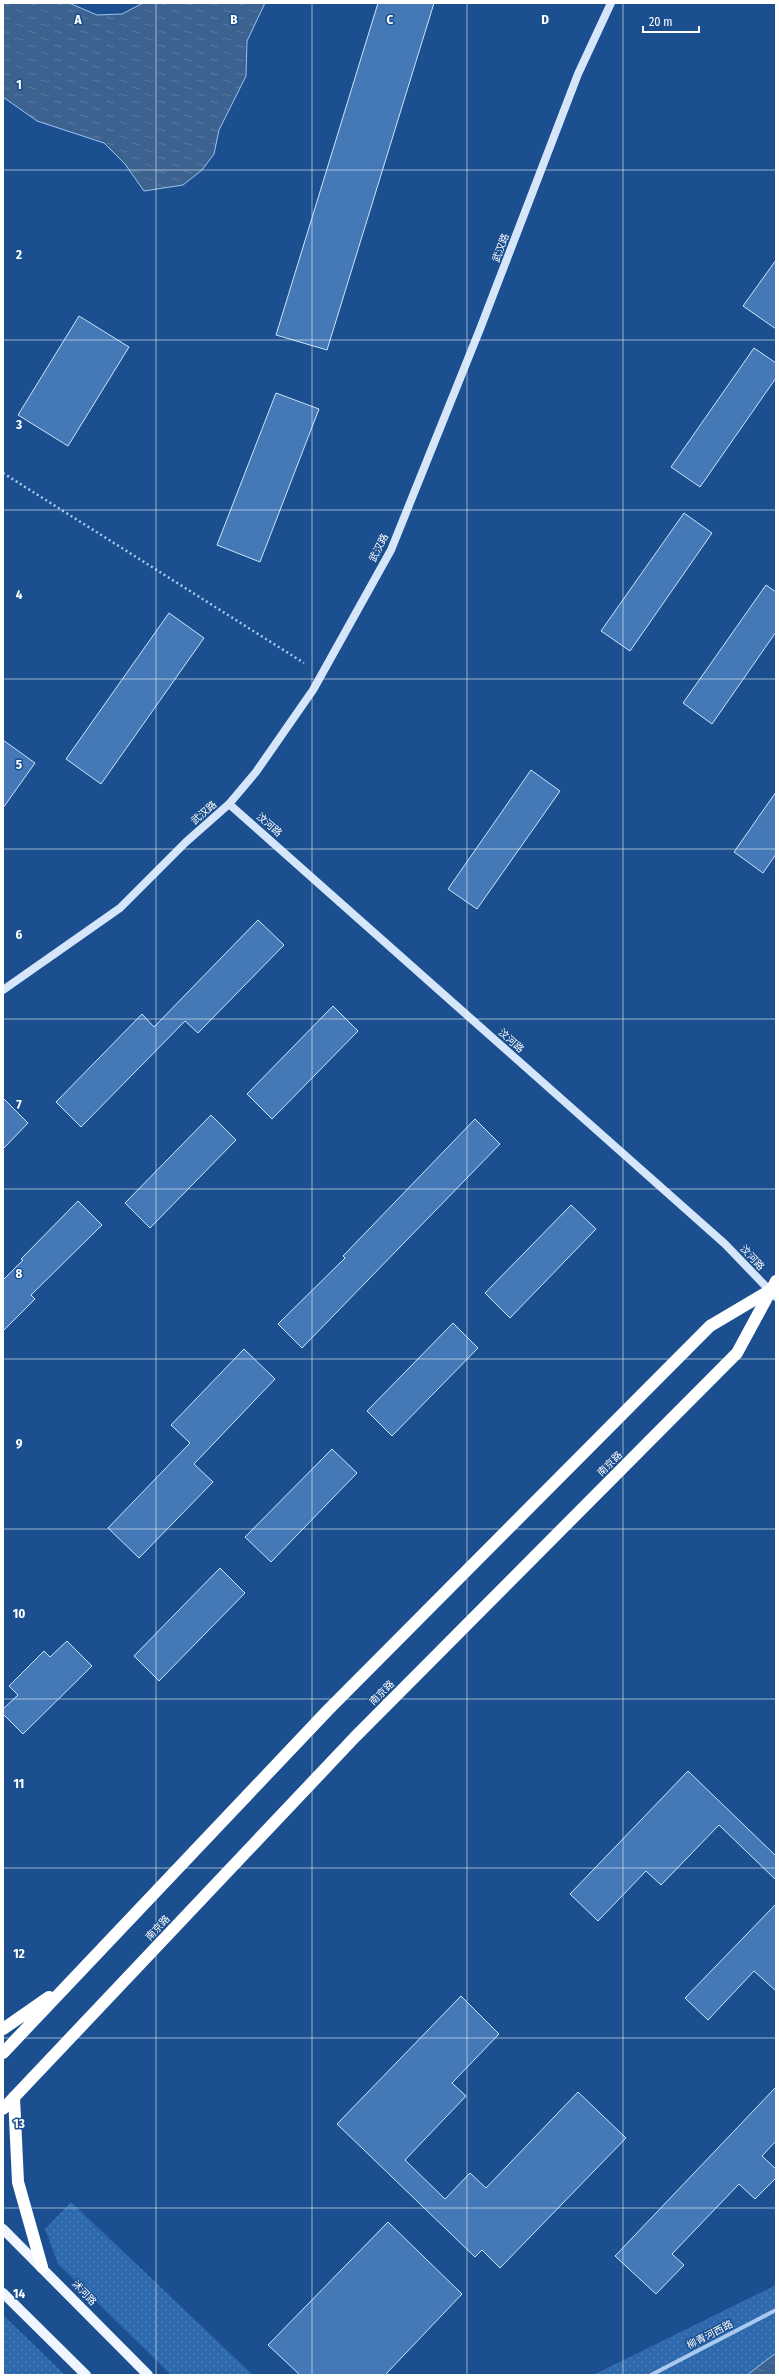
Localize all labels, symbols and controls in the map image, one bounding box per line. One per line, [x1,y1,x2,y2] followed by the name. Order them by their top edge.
[643,8,699,34] scale bar
[73,12,82,27] text: A
[230,12,238,27] text: B
[387,12,394,27] text: C
[541,12,549,27] text: D
[649,15,673,29] text: 20 m
[16,77,22,92] text: 1
[490,232,512,264] street label: 武汉路
[15,247,22,262] text: 2
[15,417,22,432] text: 3
[367,532,391,564] street label: 武汉路
[16,587,23,602] text: 4
[16,757,22,772] text: 5
[189,799,219,827] street label: 武汉路
[254,811,284,839] street label: 汶河路
[16,927,23,942] text: 6
[496,1027,526,1055] street label: 汶河路
[16,1097,22,1112] text: 7
[737,1243,767,1273] street label: 汶河路
[16,1266,23,1281] text: 8
[16,1436,23,1451] text: 9
[595,1449,625,1479] street label: 南京路
[13,1606,25,1621] text: 10
[367,1678,397,1708] street label: 南京路
[14,1776,24,1791] text: 11
[143,1913,173,1943] street label: 南京路
[13,1946,25,1961] text: 12
[13,2116,25,2131] text: 13
[69,2278,99,2308] street label: 沭河路
[13,2286,25,2301] text: 14
[685,2318,735,2352] street label: 柳青河西路

